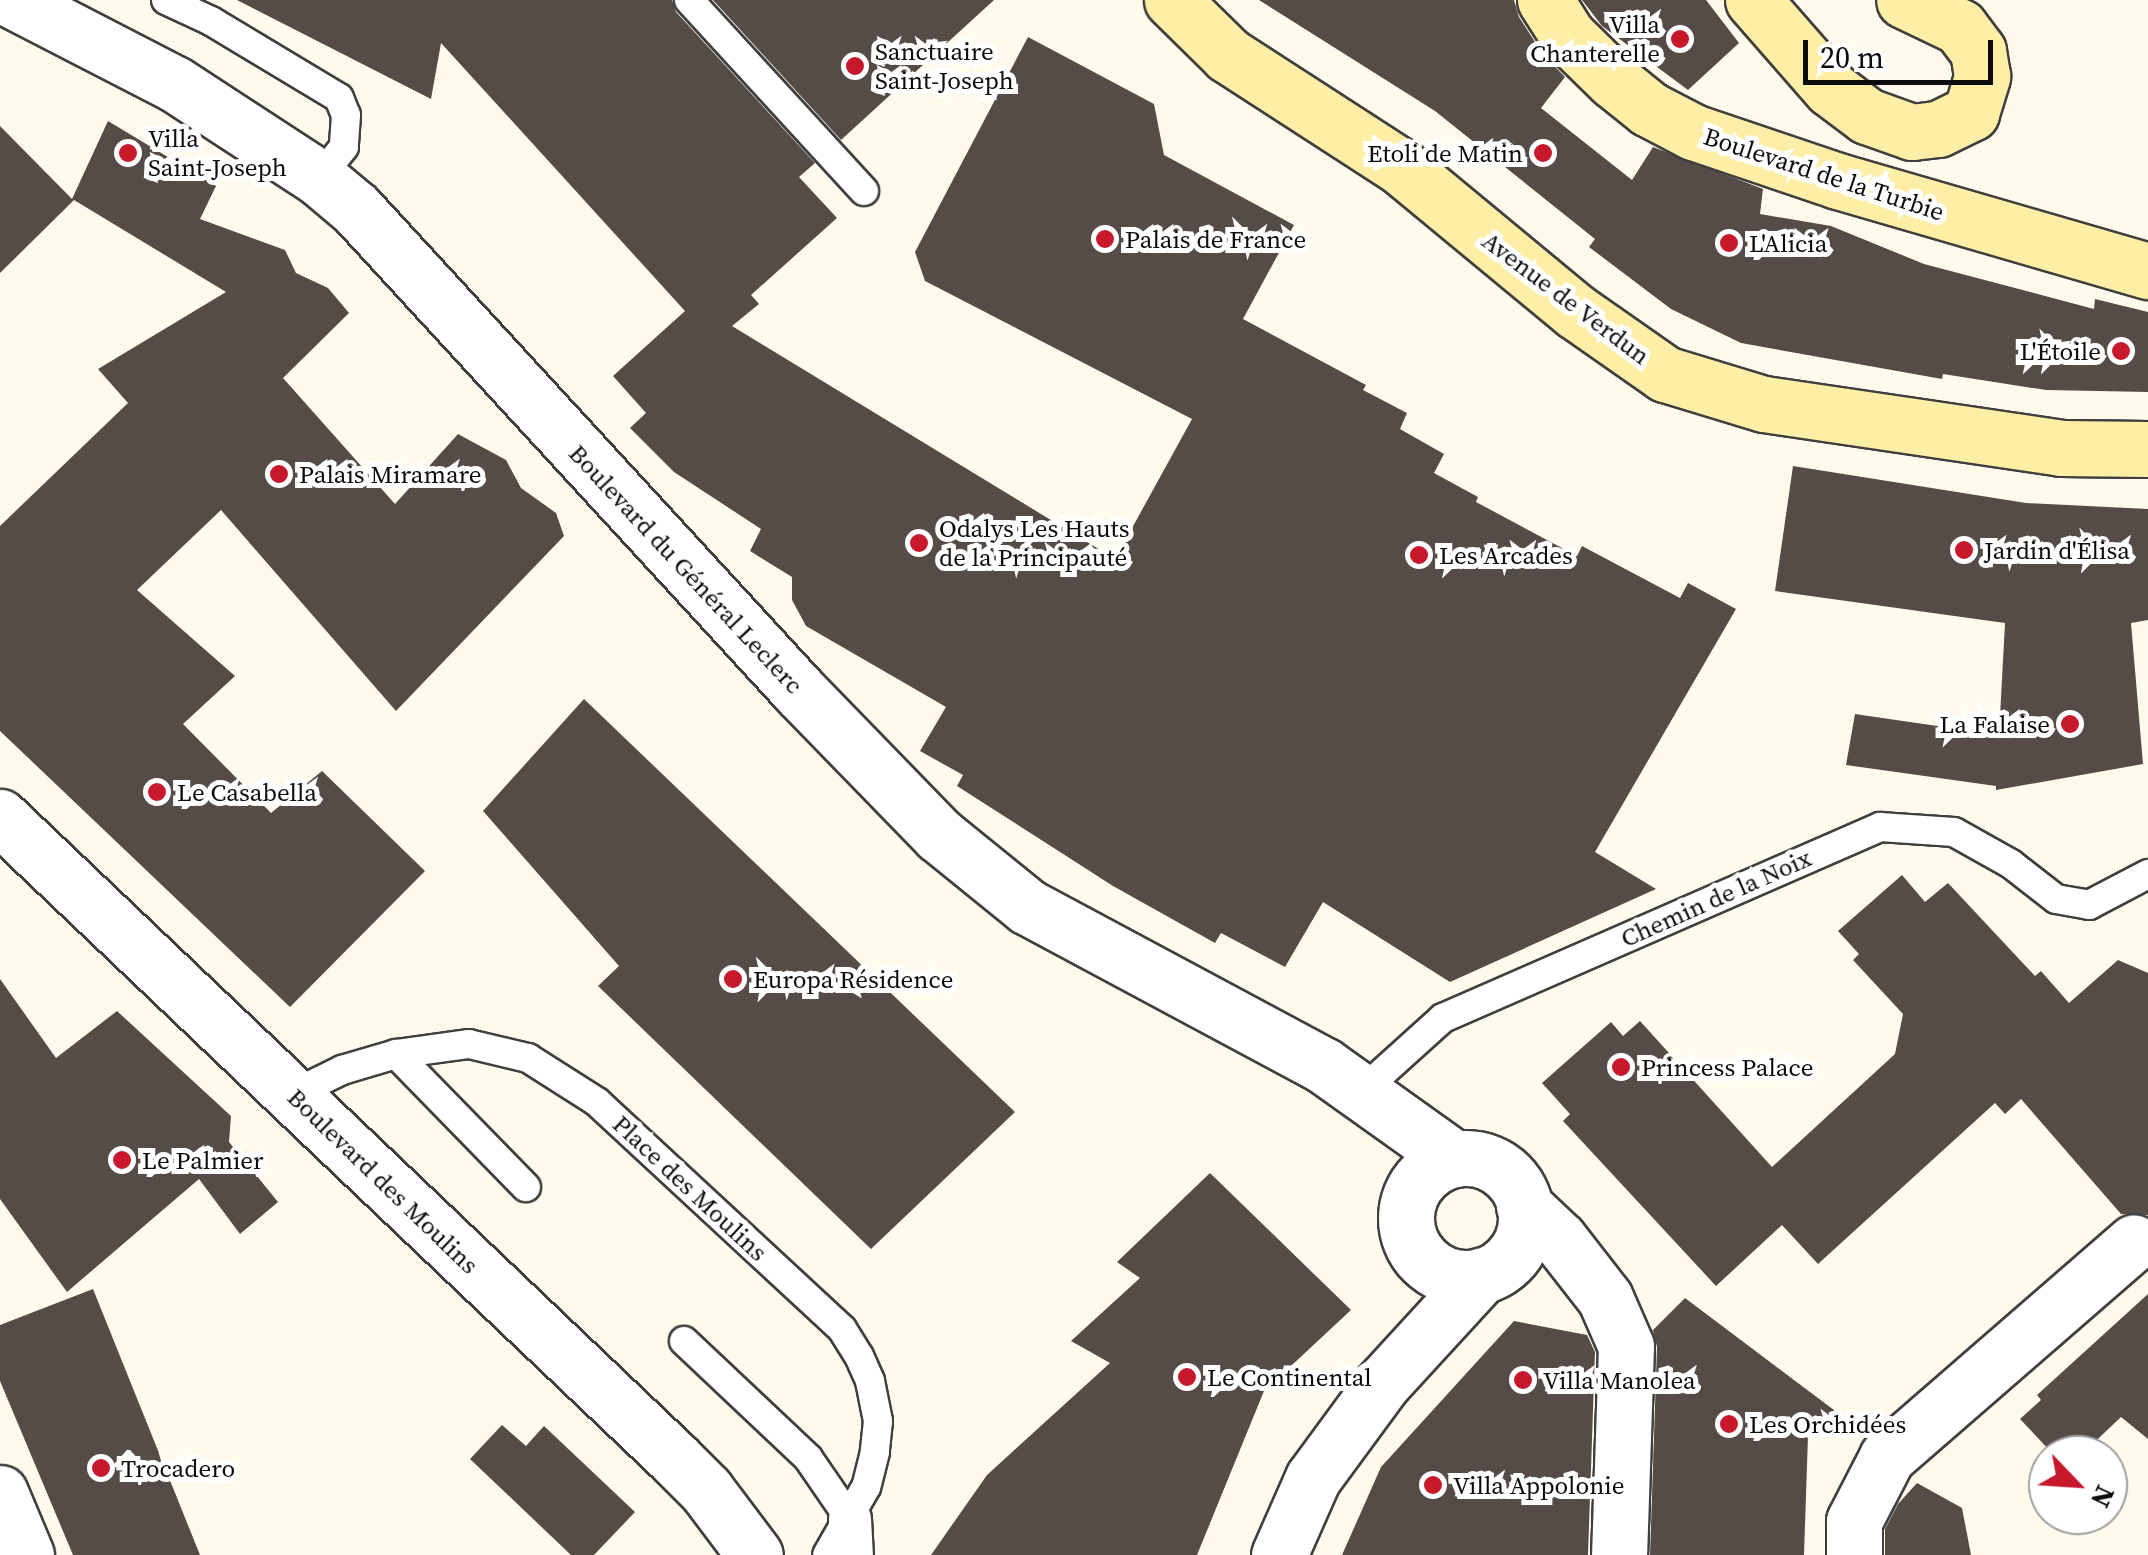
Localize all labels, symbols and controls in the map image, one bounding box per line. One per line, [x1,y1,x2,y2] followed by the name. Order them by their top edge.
[1530,10,1660,69] place label: Villa Chanterelle
[1808,20,1998,82] scale bar
[1669,28,1691,50] marker: Villa Chanterelle
[875,37,1014,96] place label: Sanctuaire Saint-Joseph
[1820,37,1884,78] text: 20 m
[844,55,866,77] marker: Sanctuaire Saint-Joseph
[1700,121,1948,227] street label: Boulevard de la Turbie
[148,124,287,183] place label: Villa Saint-Joseph
[1367,138,1523,168] place label: Etoli de Matin
[117,142,139,164] marker: Villa Saint-Joseph
[1532,142,1554,164] marker: Etoli de Matin
[1125,224,1306,254] place label: Palais de France
[1476,225,1656,371] street label: Avenue de Verdun
[1094,228,1116,250] marker: Palais de France
[1749,228,1827,258] place label: L'Alicia
[1718,232,1740,254] marker: L'Alicia
[2020,336,2101,366] place label: L'Étoile
[2110,340,2132,362] marker: L'Étoile
[563,438,809,700] street label: Boulevard du Général Leclerc
[299,459,482,489] place label: Palais Miramare
[268,463,290,485] marker: Palais Miramare
[939,514,1130,573] place label: Odalys Les Hauts de la Principauté
[908,532,930,554] marker: Odalys Les Hauts de la Principauté
[1984,535,2130,565] place label: Jardin d'Élisa
[1953,539,1975,561] marker: Jardin d'Élisa
[1439,540,1573,570] place label: Les Arcades
[1408,544,1430,566] marker: Les Arcades
[1939,709,2050,739] place label: La Falaise
[2059,713,2081,735] marker: La Falaise
[177,777,317,807] place label: Le Casabella
[146,781,168,803] marker: Le Casabella
[1616,843,1816,953] street label: Chemin de la Noix
[753,964,953,994] place label: Europa Résidence
[722,968,744,990] marker: Europa Résidence
[1641,1052,1813,1082] place label: Princess Palace
[1610,1056,1632,1078] marker: Princess Palace
[281,1082,485,1280] street label: Boulevard des Moulins
[607,1109,773,1267] street label: Place des Moulins
[142,1145,264,1175] place label: Le Palmier
[111,1149,133,1171] marker: Le Palmier
[1207,1362,1372,1392] place label: Le Continental
[1543,1365,1696,1395] place label: Villa Manolea
[1176,1366,1198,1388] marker: Le Continental
[1512,1369,1534,1391] marker: Villa Manolea
[1749,1409,1906,1439] place label: Les Orchidées
[1718,1413,1740,1435] marker: Les Orchidées
[2028,1435,2128,1535] north arrow
[121,1453,235,1483] place label: Trocadero
[90,1457,112,1479] marker: Trocadero
[1453,1470,1624,1500] place label: Villa Appolonie
[1422,1474,1444,1496] marker: Villa Appolonie
[2082,1480,2125,1514] text: N

